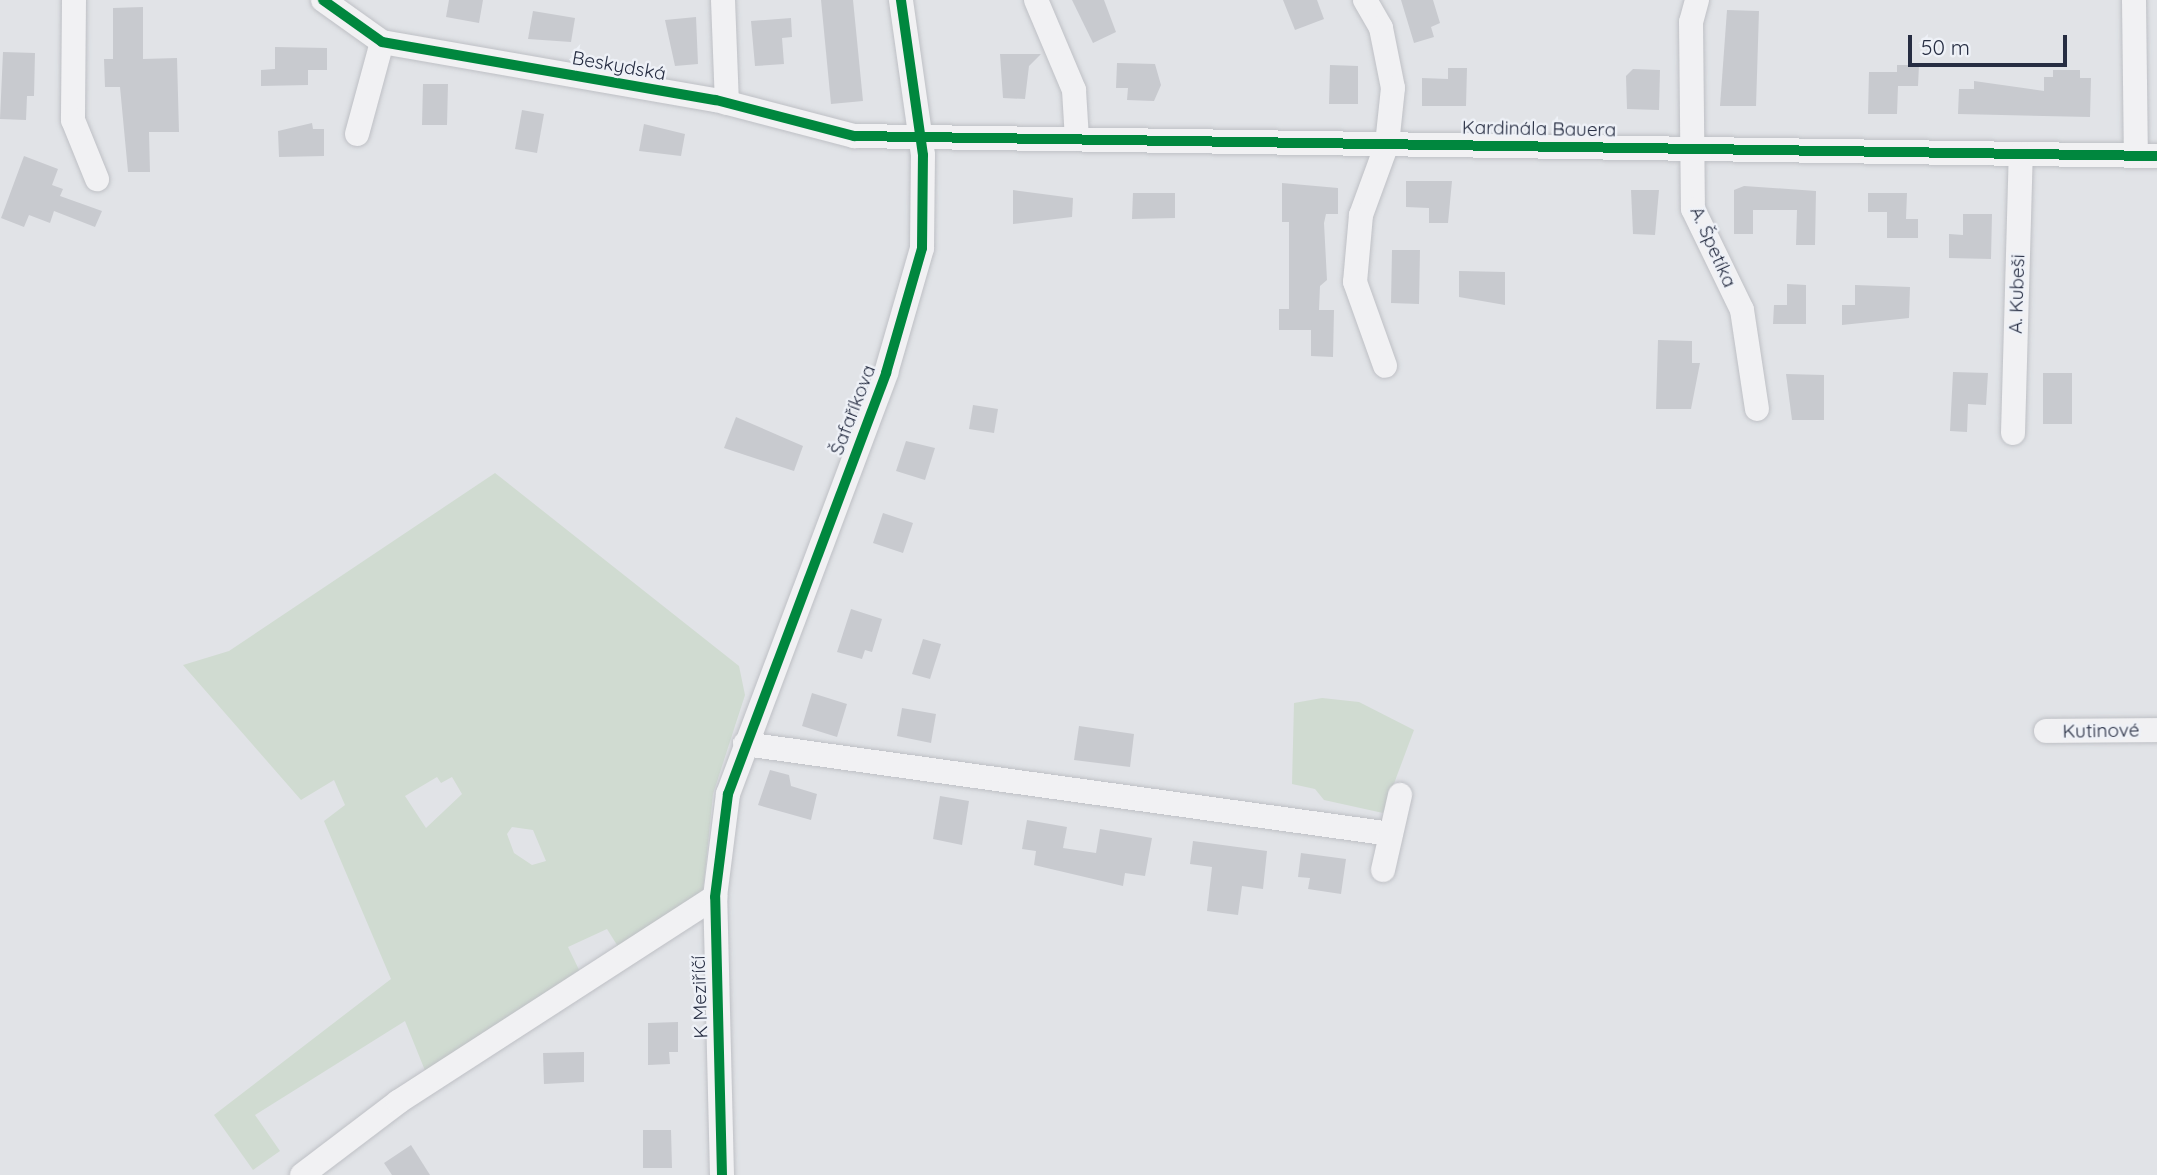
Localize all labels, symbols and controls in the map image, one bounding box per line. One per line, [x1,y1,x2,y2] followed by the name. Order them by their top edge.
[1912,21,2071,65] scale bar
[1921,34,1970,60] text: 50 m
[570,47,668,85] street label: Beskydská
[1462,116,1616,142] street label: Kardinála Bauera
[1685,203,1741,291] street label: A. Špetíka
[2004,254,2030,334] street label: A. Kubeši
[825,362,881,458] street label: Šafaříkova
[2062,719,2140,743] street label: Kutinové
[687,955,713,1039] street label: K Meziříčí

